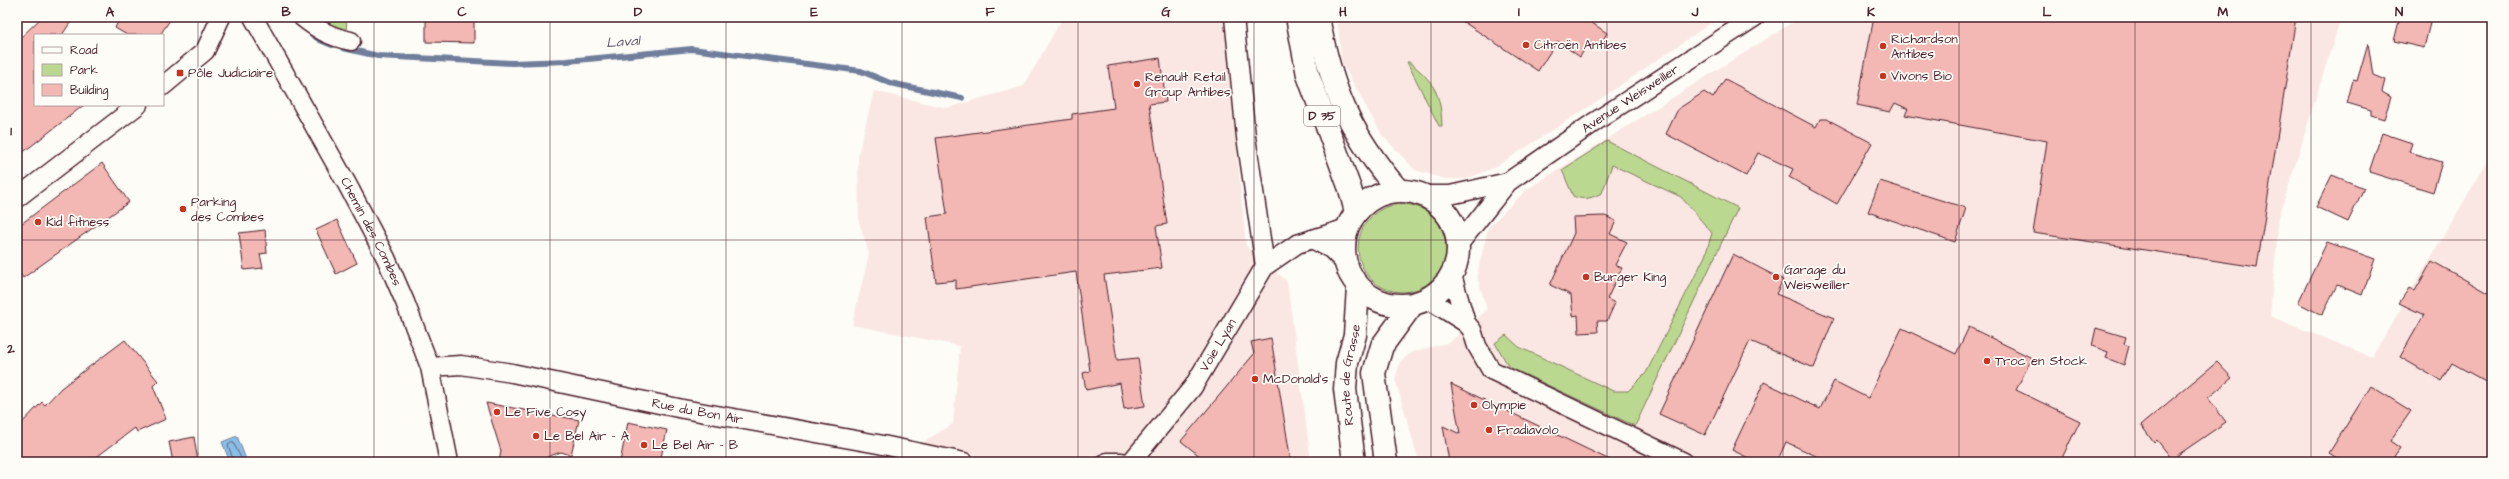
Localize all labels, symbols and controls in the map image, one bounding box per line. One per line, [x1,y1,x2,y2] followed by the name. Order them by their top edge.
[106,3,115,21] text: A
[281,3,291,21] text: B
[457,3,467,21] text: C
[634,3,643,21] text: D
[810,3,818,21] text: E
[985,3,995,21] text: F
[1161,3,1171,21] text: G
[1339,3,1347,21] text: H
[1518,3,1520,21] text: I
[1691,3,1699,21] text: J
[1867,3,1875,21] text: K
[2042,3,2052,21] text: L
[2218,3,2229,21] text: M
[2395,3,2403,21] text: N
[1891,30,1958,63] place label: Richardson Antibes
[606,31,642,53] water label: Laval
[34,34,164,106] legend
[1534,36,1627,54] place label: Citroën Antibes
[1521,40,1531,50] marker: Citroën Antibes
[1878,41,1888,51] marker: Richardson Antibes
[70,42,98,59] text: Road
[1578,60,1682,137] street label: Avenue Weisweiller
[70,62,98,79] text: Park
[188,64,273,82] place label: Pôle Judiciaire
[1891,67,1953,85] place label: Vivons Bio
[175,68,185,78] marker: Pôle Judiciaire
[1145,68,1231,101] place label: Renault Retail Group Antibes
[1878,71,1888,81] marker: Vivons Bio
[1132,79,1142,89] marker: Renault Retail Group Antibes
[70,82,108,100] text: Building
[1304,106,1340,126] road number: D 35
[10,122,12,140] text: 1
[336,174,406,289] street label: Chemin des Combes
[191,193,264,226] place label: Parking des Combes
[178,204,188,214] marker: Parking des Combes
[46,213,110,231] place label: Kid fitness
[33,217,43,227] marker: Kid fitness
[1784,261,1850,294] place label: Garage du Weisweiller
[1594,268,1666,287] place label: Burger King
[1581,272,1591,282] marker: Burger King
[1771,272,1781,282] marker: Garage du Weisweiller
[1195,315,1241,375] street label: Voie Lyan
[1336,324,1365,427] street label: Route de Grasse
[6,340,15,358] text: 2
[1995,352,2087,370] place label: Troc en Stock
[1982,356,1992,366] marker: Troc en Stock
[1263,370,1329,388] place label: McDonald's
[1250,374,1260,384] marker: McDonald's
[650,394,744,429] street label: Rue du Bon Air
[1482,396,1526,415] place label: Olympie
[1469,400,1479,410] marker: Olympie
[505,403,586,422] place label: Le Five Cosy
[492,407,502,417] marker: Le Five Cosy
[1497,421,1559,439] place label: Fradiavolo
[1484,425,1494,435] marker: Fradiavolo
[544,427,630,445] place label: Le Bel Air - A
[531,431,541,441] marker: Le Bel Air - A
[652,436,738,454] place label: Le Bel Air - B
[639,440,649,450] marker: Le Bel Air - B

